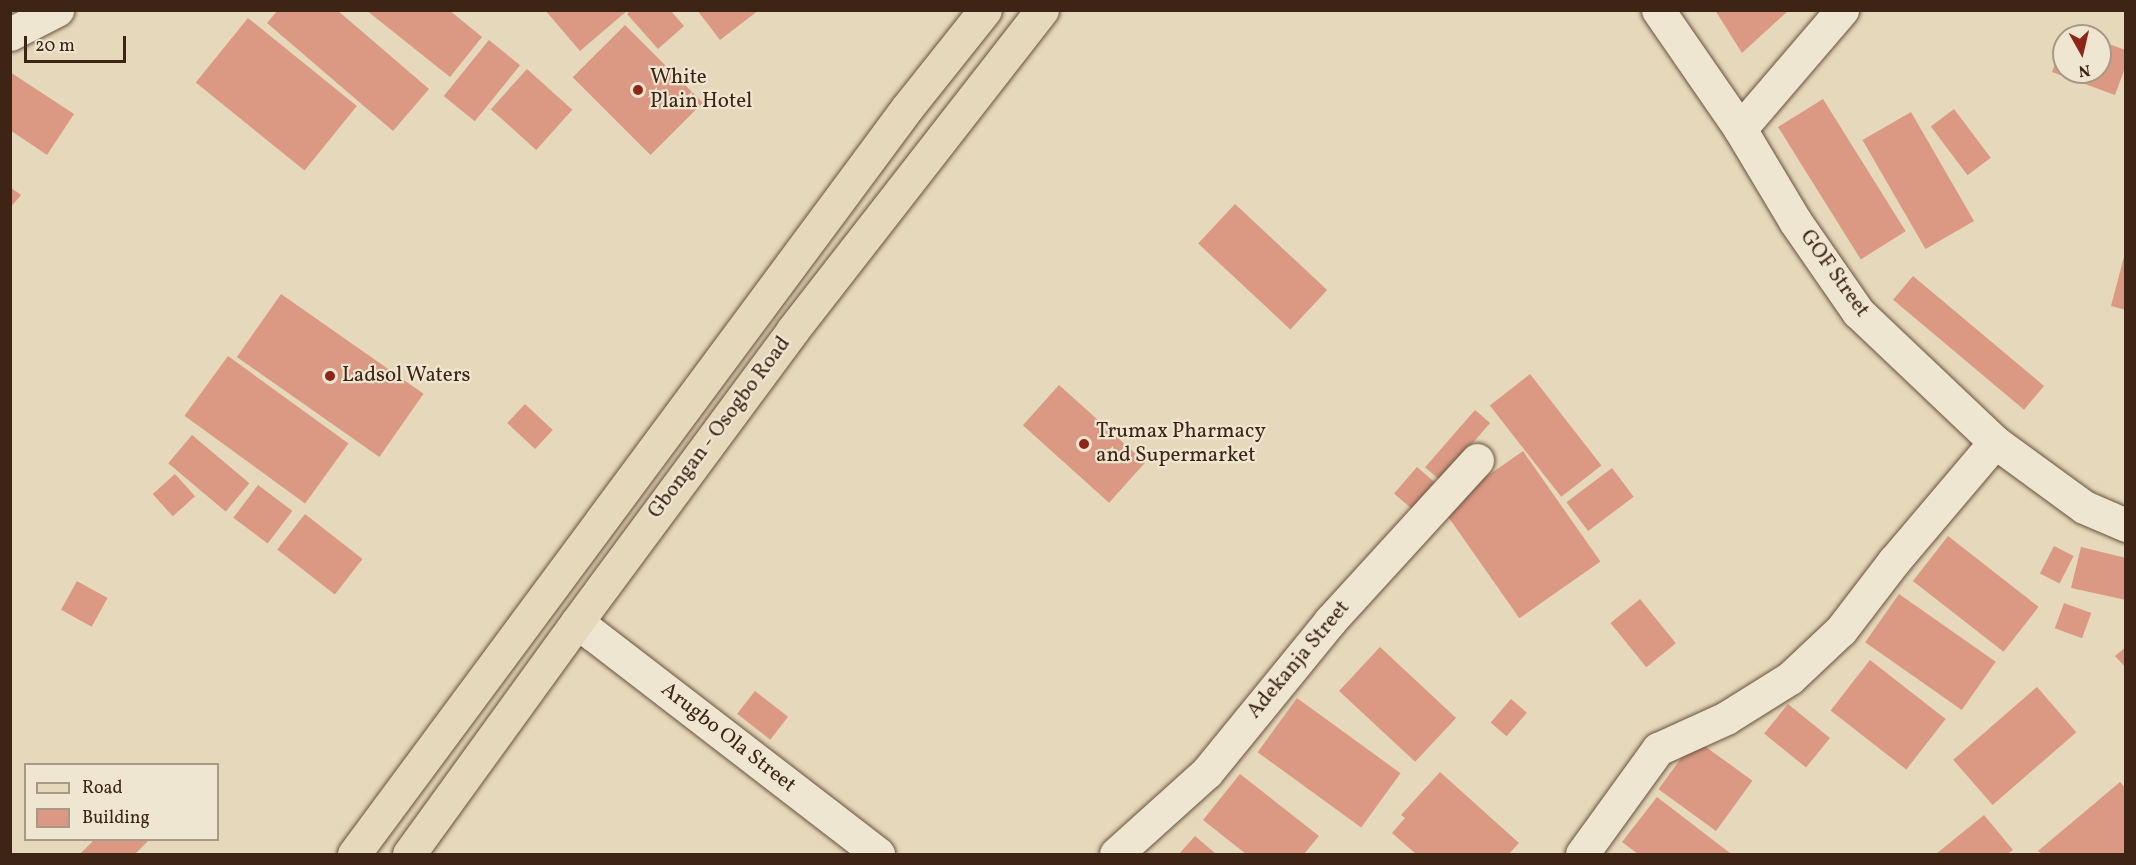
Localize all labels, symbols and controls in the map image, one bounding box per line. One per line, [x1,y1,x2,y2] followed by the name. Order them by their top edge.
[27,24,129,62] scale bar
[2052,24,2112,84] north arrow
[35,34,75,59] text: 20 m
[2077,58,2092,82] text: N
[650,65,752,115] place label: White Plain Hotel
[631,83,645,97] marker: White Plain Hotel
[1794,225,1874,323] street label: GOF Street
[643,332,797,524] street label: Gbongan - Osogbo Road
[342,363,471,389] place label: Ladsol Waters
[323,369,337,383] marker: Ladsol Waters
[1096,419,1266,469] place label: Trumax Pharmacy and Supermarket
[1077,437,1091,451] marker: Trumax Pharmacy and Supermarket
[1242,596,1356,724] street label: Adekanja Street
[655,677,801,799] street label: Arugbo Ola Street
[24,763,219,841] legend
[82,776,123,801] text: Road
[82,806,150,831] text: Building

